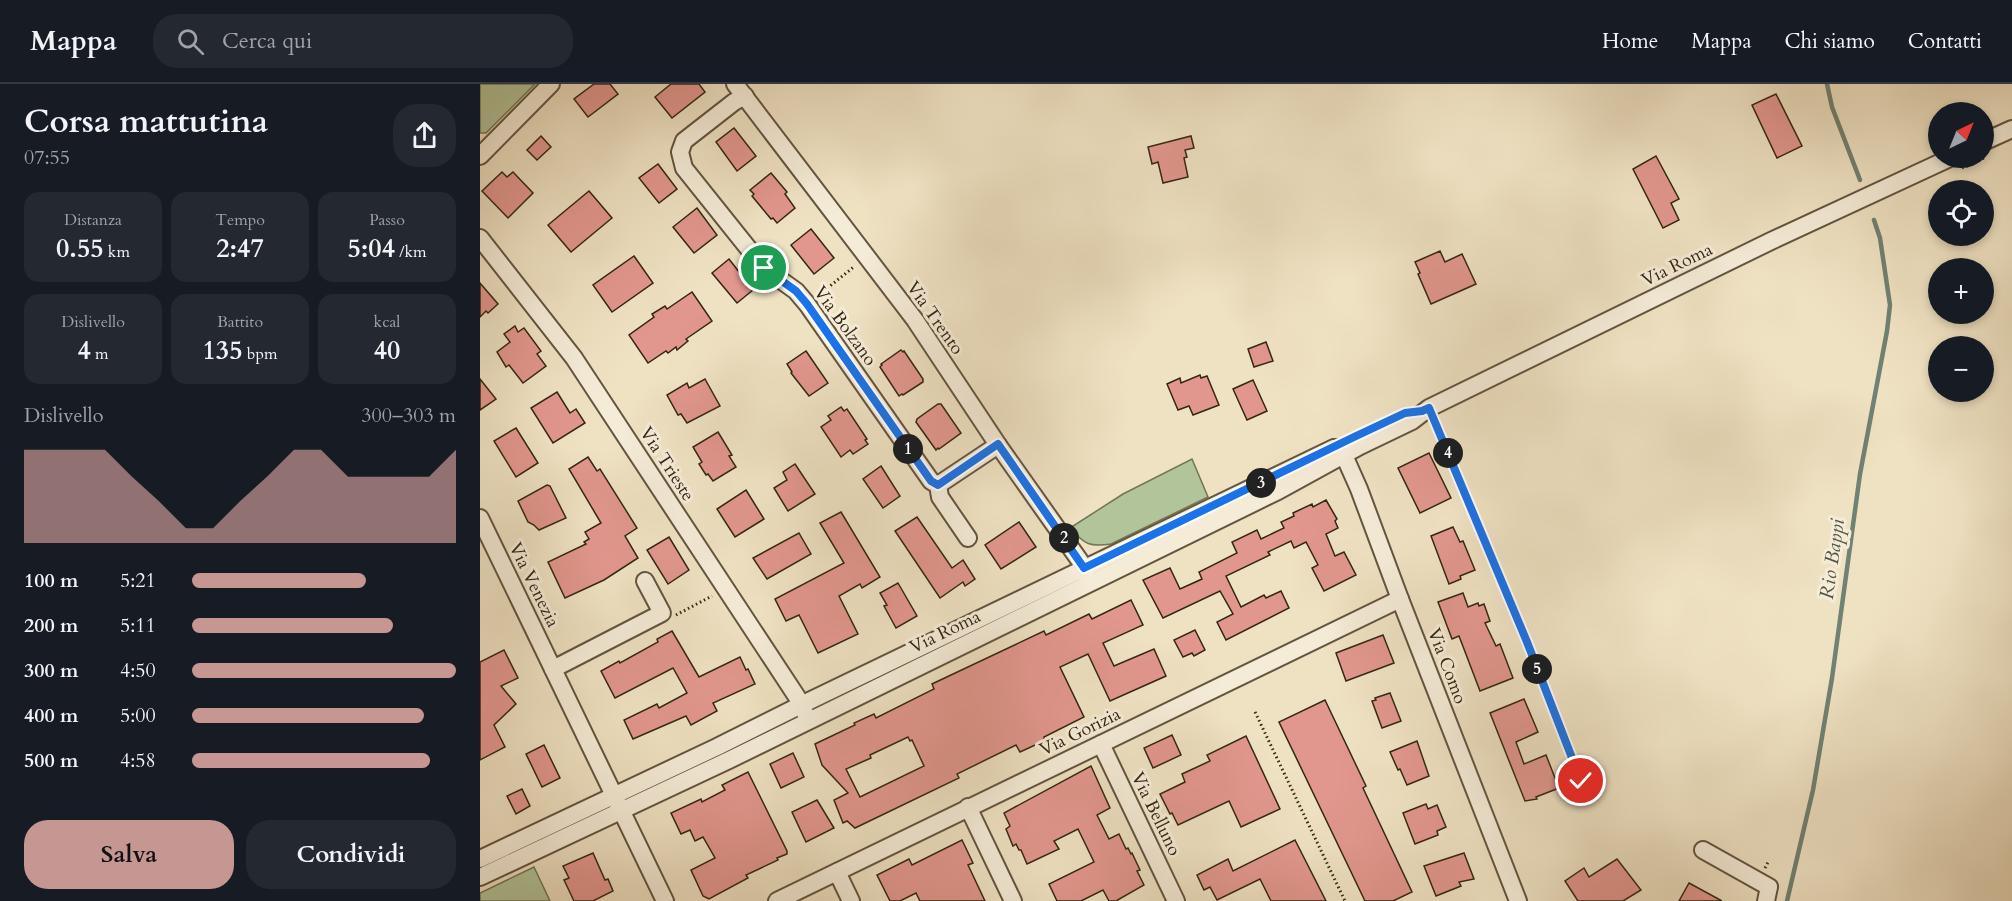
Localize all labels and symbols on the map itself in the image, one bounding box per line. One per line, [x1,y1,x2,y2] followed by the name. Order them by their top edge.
[1928,102,1994,168] north arrow
[1637,237,1717,293] street label: Via Roma
[738,242,789,293] pin
[901,276,970,360] street label: Via Trento
[807,281,883,371] street label: Via Bolzano
[634,422,700,506] street label: Via Trieste
[893,434,923,464] pin: 1
[1433,438,1463,468] pin: 4
[1246,468,1276,498] pin: 3
[1813,516,1851,601] water label: Rio Bappi
[1049,523,1079,553] pin: 2
[503,538,565,632] street label: Via Venezia
[905,604,985,660] street label: Via Roma
[1421,624,1473,708] street label: Via Como
[1522,654,1552,684] pin: 5
[1035,702,1125,762] street label: Via Gorizia
[1555,755,1606,806] pin
[1125,768,1187,860] street label: Via Belluno

